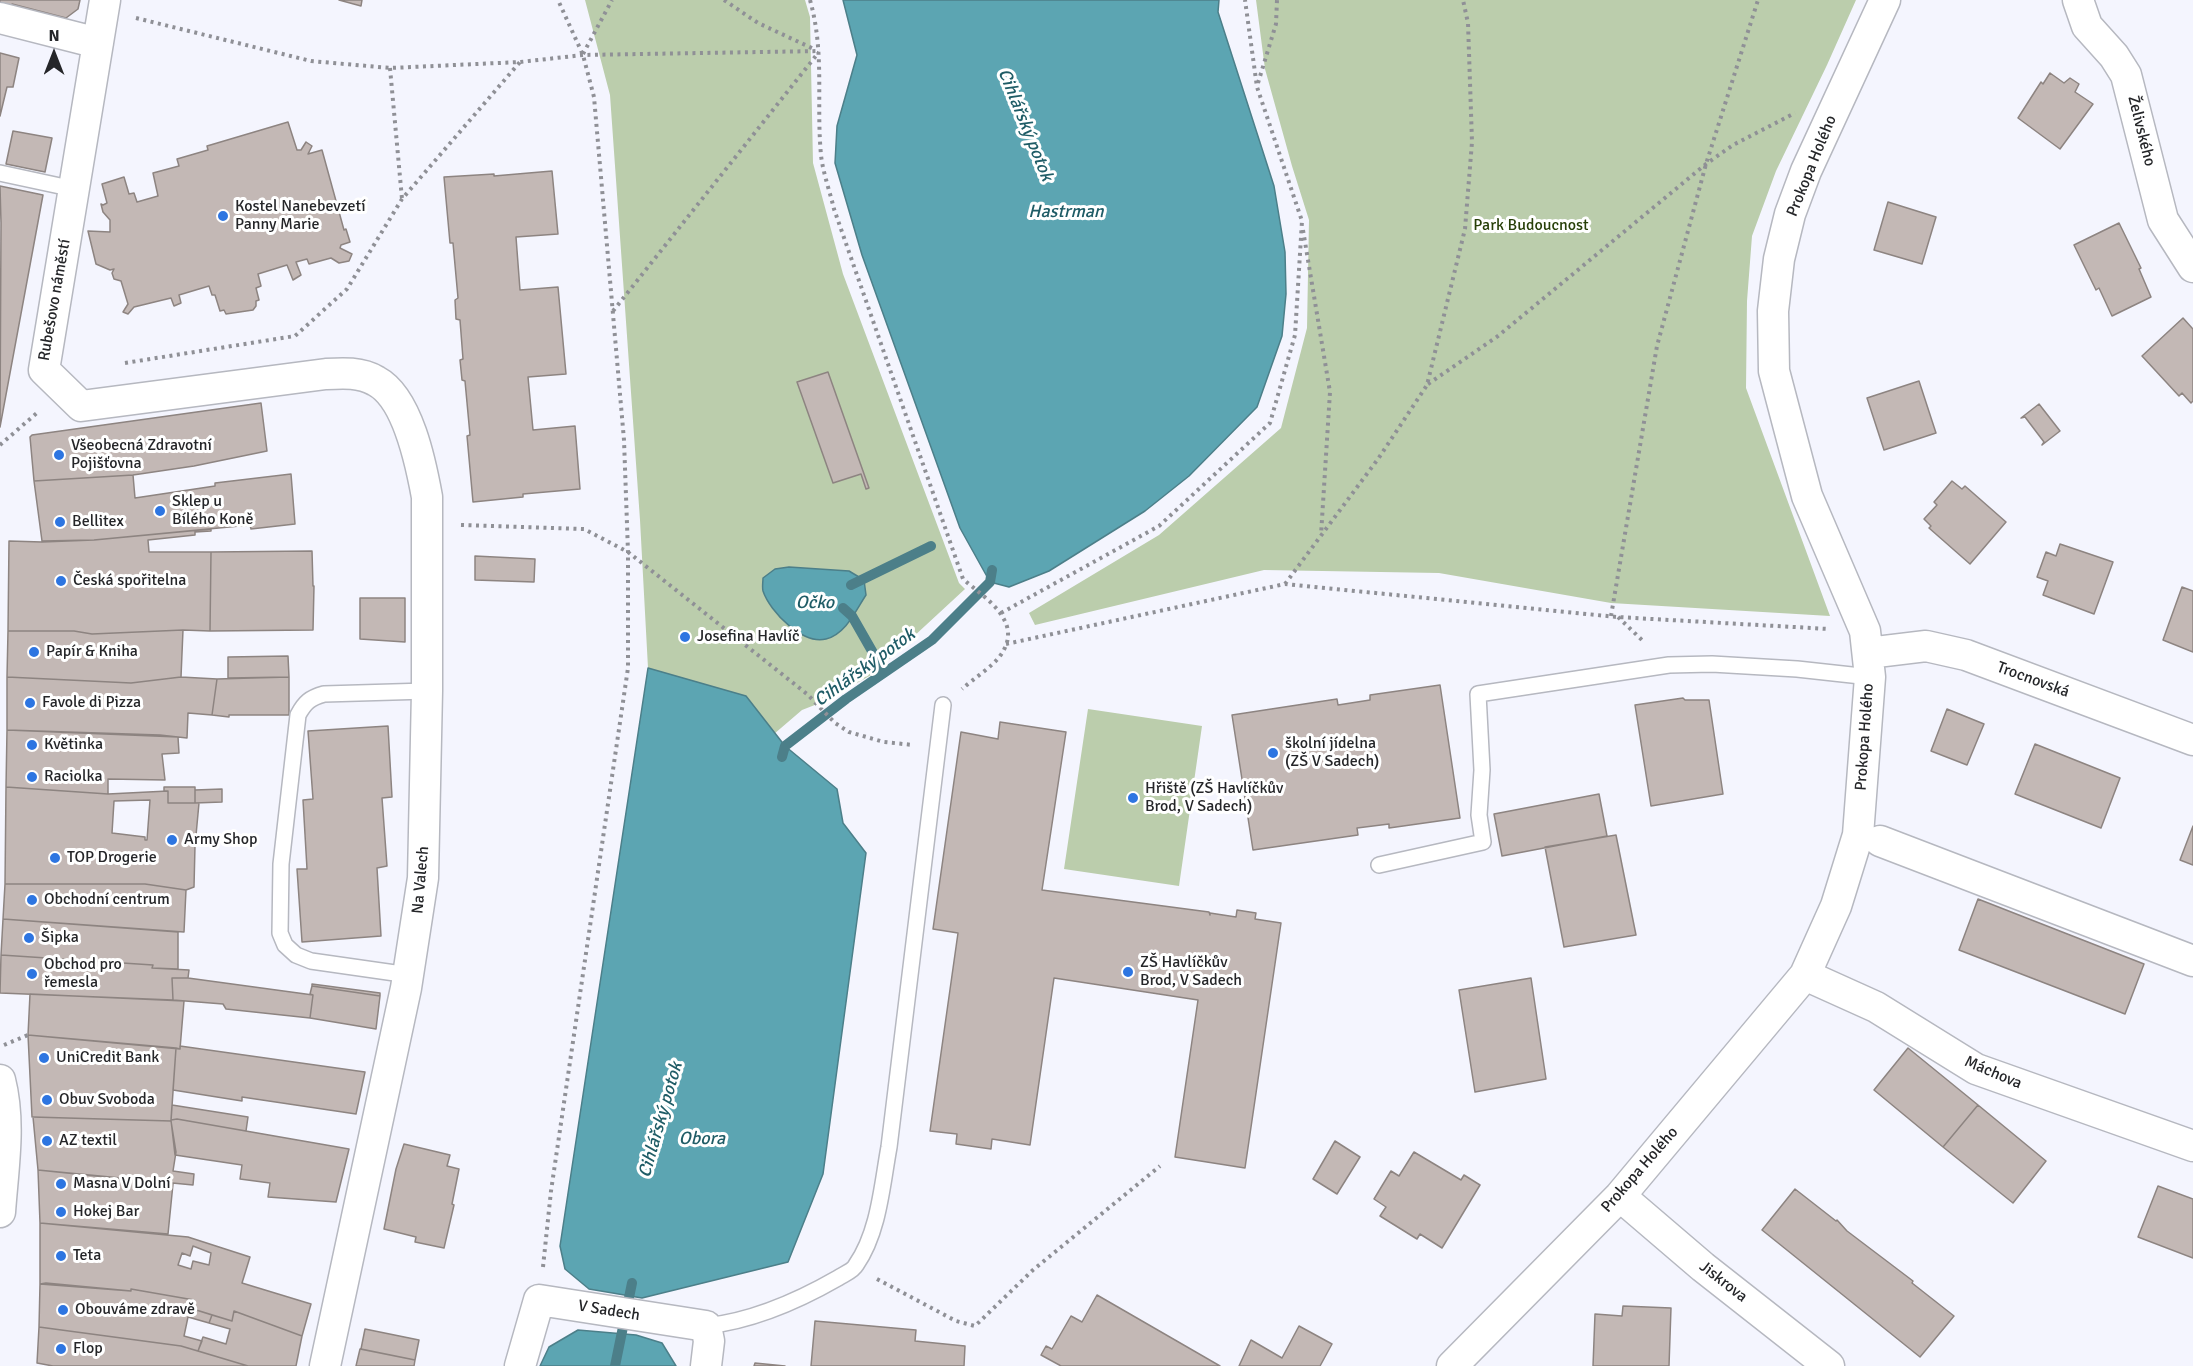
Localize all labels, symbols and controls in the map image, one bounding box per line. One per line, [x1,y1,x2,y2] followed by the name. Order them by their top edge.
[24,24,84,84] north arrow
[48,26,60,46] text: N
[993,66,1057,184] water label: Cihlářský potok
[2123,94,2159,168] street label: Želivského
[1783,113,1841,219] street label: Prokopa Holého
[235,197,366,235] place label: Kostel Nanebevzetí Panny Marie
[1028,201,1104,223] water label: Hastrman
[216,209,230,223] marker: Kostel Nanebevzetí Panny Marie
[1473,216,1589,236] park label: Park Budoucnost
[35,238,75,362] street label: Rubešovo náměstí
[71,436,212,474] place label: Všeobecná Zdravotní Pojišťovna
[52,448,66,462] marker: Všeobecná Zdravotní Pojišťovna
[172,492,253,530] place label: Sklep u Bílého Koně
[153,504,167,518] marker: Sklep u Bílého Koně
[72,512,124,532] place label: Bellitex
[53,515,67,529] marker: Bellitex
[73,571,186,591] place label: Česká spořitelna
[54,574,68,588] marker: Česká spořitelna
[796,592,834,614] water label: Očko
[810,624,920,712] water label: Cihlářský potok
[697,627,800,647] place label: Josefina Havlíč
[678,630,692,644] marker: Josefina Havlíč
[46,642,138,662] place label: Papír & Kniha
[27,645,41,659] marker: Papír & Kniha
[1994,658,2072,702] street label: Trocnovská
[1852,683,1878,791] street label: Prokopa Holého
[42,693,141,713] place label: Favole di Pizza
[23,696,37,710] marker: Favole di Pizza
[1285,734,1379,772] place label: školní jídelna (ZŠ V Sadech)
[44,735,103,755] place label: Květinka
[25,738,39,752] marker: Květinka
[1266,746,1280,760] marker: školní jídelna (ZŠ V Sadech)
[44,767,103,787] place label: Raciolka
[25,770,39,784] marker: Raciolka
[1145,779,1283,817] place label: Hřiště (ZŠ Havlíčkův Brod, V Sadech)
[1126,791,1140,805] marker: Hřiště (ZŠ Havlíčkův Brod, V Sadech)
[184,830,258,850] place label: Army Shop
[165,833,179,847] marker: Army Shop
[408,845,434,915] street label: Na Valech
[67,848,157,868] place label: TOP Drogerie
[48,851,62,865] marker: TOP Drogerie
[44,890,170,910] place label: Obchodní centrum
[25,893,39,907] marker: Obchodní centrum
[41,928,79,948] place label: Šipka
[22,931,36,945] marker: Šipka
[1140,953,1242,991] place label: ZŠ Havlíčkův Brod, V Sadech
[44,955,122,993] place label: Obchod pro řemesla
[1121,965,1135,979] marker: ZŠ Havlíčkův Brod, V Sadech
[25,967,39,981] marker: Obchod pro řemesla
[56,1048,159,1068] place label: UniCredit Bank
[37,1051,51,1065] marker: UniCredit Bank
[1961,1052,2025,1094] street label: Máchova
[634,1060,688,1180] water label: Cihlářský potok
[59,1090,155,1110] place label: Obuv Svoboda
[40,1093,54,1107] marker: Obuv Svoboda
[1597,1123,1683,1217] street label: Prokopa Holého
[679,1128,725,1150] water label: Obora
[59,1131,117,1151] place label: AZ textil
[40,1134,54,1148] marker: AZ textil
[73,1174,171,1194] place label: Masna V Dolní
[54,1177,68,1191] marker: Masna V Dolní
[73,1202,139,1222] place label: Hokej Bar
[54,1205,68,1219] marker: Hokej Bar
[73,1246,101,1266] place label: Teta
[54,1249,68,1263] marker: Teta
[1695,1257,1751,1307] street label: Jiskrova
[577,1297,641,1325] street label: V Sadech
[75,1300,195,1320] place label: Obouváme zdravě
[56,1303,70,1317] marker: Obouváme zdravě
[73,1339,103,1359] place label: Flop
[54,1342,68,1356] marker: Flop

